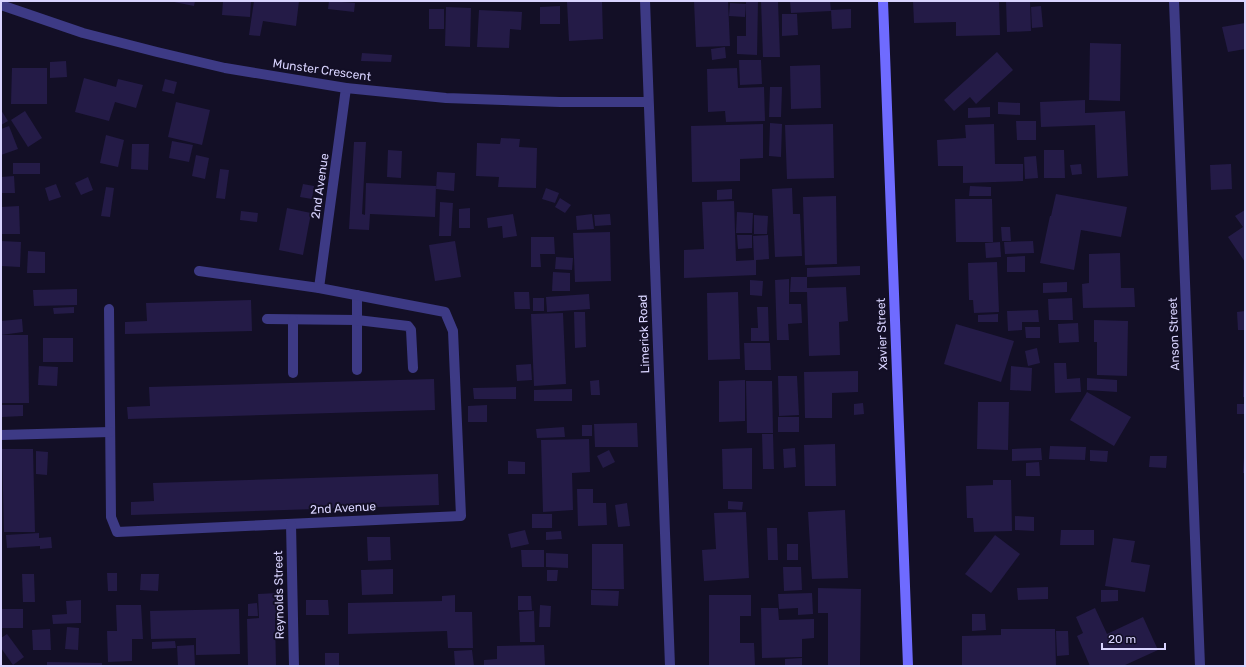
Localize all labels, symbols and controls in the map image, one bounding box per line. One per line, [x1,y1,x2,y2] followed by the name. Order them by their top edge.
[272,56,372,84] street label: Munster Crescent
[308,152,332,220] street label: 2nd Avenue
[636,294,652,374] street label: Limerick Road
[874,297,890,370] street label: Xavier Street
[1166,297,1182,371] street label: Anson Street
[310,499,377,517] street label: 2nd Avenue
[271,550,287,640] street label: Reynolds Street
[1102,625,1165,651] scale bar
[1108,632,1136,646] text: 20 m

